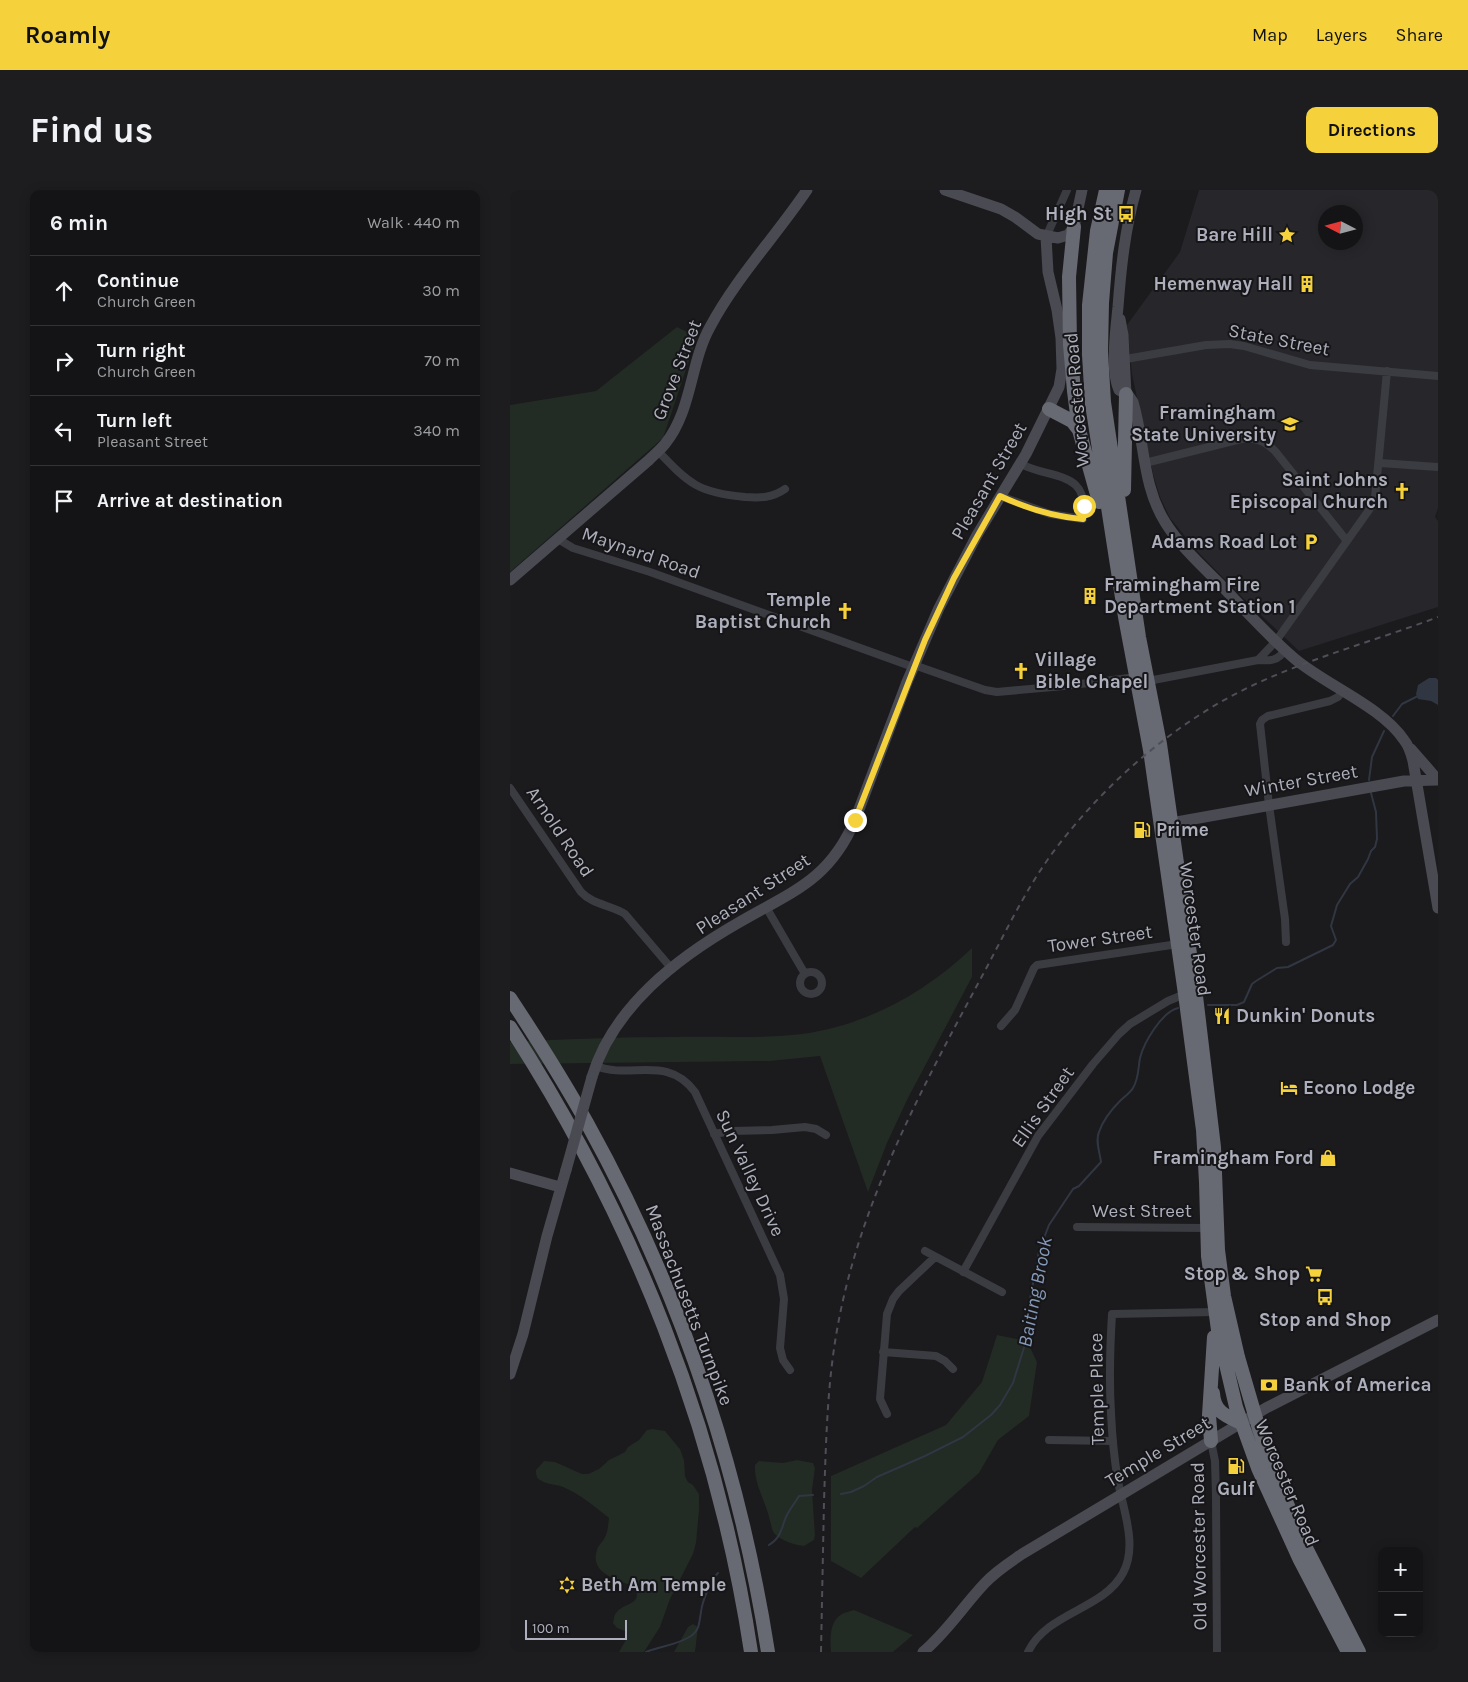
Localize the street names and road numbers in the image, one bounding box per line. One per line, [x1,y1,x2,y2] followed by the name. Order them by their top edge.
[648,317,706,423] street label: Grove Street
[1227,319,1331,361] street label: State Street
[1060,332,1094,468] street label: Worcester Road
[947,418,1031,544] street label: Pleasant Street
[579,522,703,584] street label: Maynard Road
[1243,760,1359,802] street label: Winter Street
[522,783,598,881] street label: Arnold Road
[692,849,814,939] street label: Pleasant Street
[1175,861,1215,997] street label: Worcester Road
[1046,921,1154,957] street label: Tower Street
[1007,1062,1079,1152] street label: Ellis Street
[711,1106,789,1240] street label: Sun Valley Drive
[1092,1200,1192,1222] street label: West Street
[640,1201,738,1409] street label: Massachusetts Turnpike
[1085,1333,1109,1445] street label: Temple Place
[1102,1412,1214,1492] street label: Temple Street
[1250,1416,1324,1550] street label: Worcester Road
[1187,1462,1211,1630] street label: Old Worcester Road

